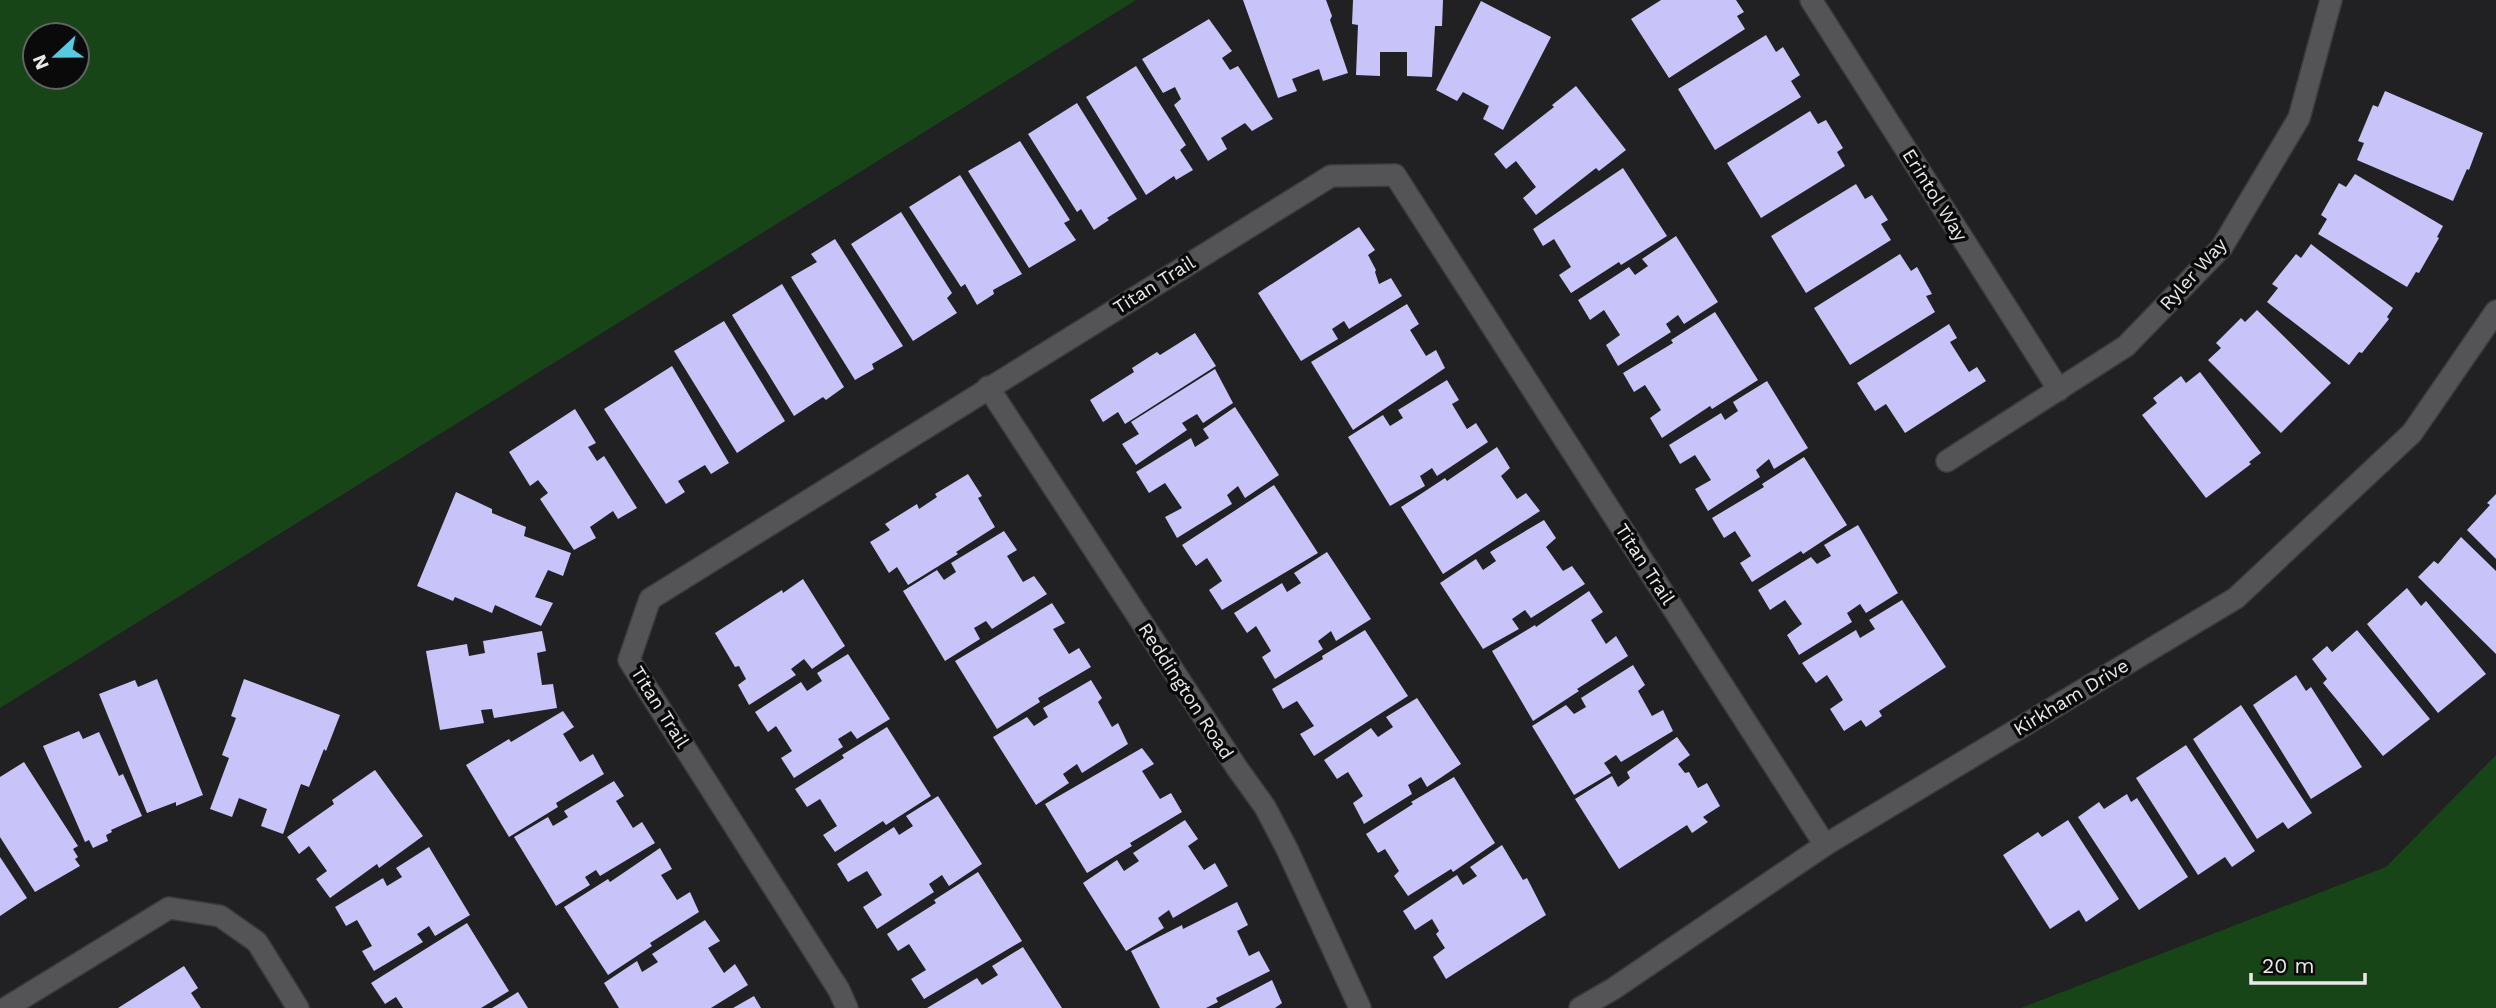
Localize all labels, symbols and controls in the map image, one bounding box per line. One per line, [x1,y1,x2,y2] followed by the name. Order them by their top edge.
[21,21,91,91] north arrow
[27,51,54,73] text: N
[1898,145,1973,246] street label: Erintol Way
[2155,233,2232,315] street label: Ryler Way
[1109,251,1199,319] street label: Titan Trail
[1610,519,1680,609] street label: Titan Trail
[1133,618,1239,764] street label: Reddington Road
[2009,654,2133,740] street label: Kirkham Drive
[626,662,694,752] street label: Titan Trail
[2251,942,2365,986] scale bar
[2262,953,2314,978] text: 20 m

